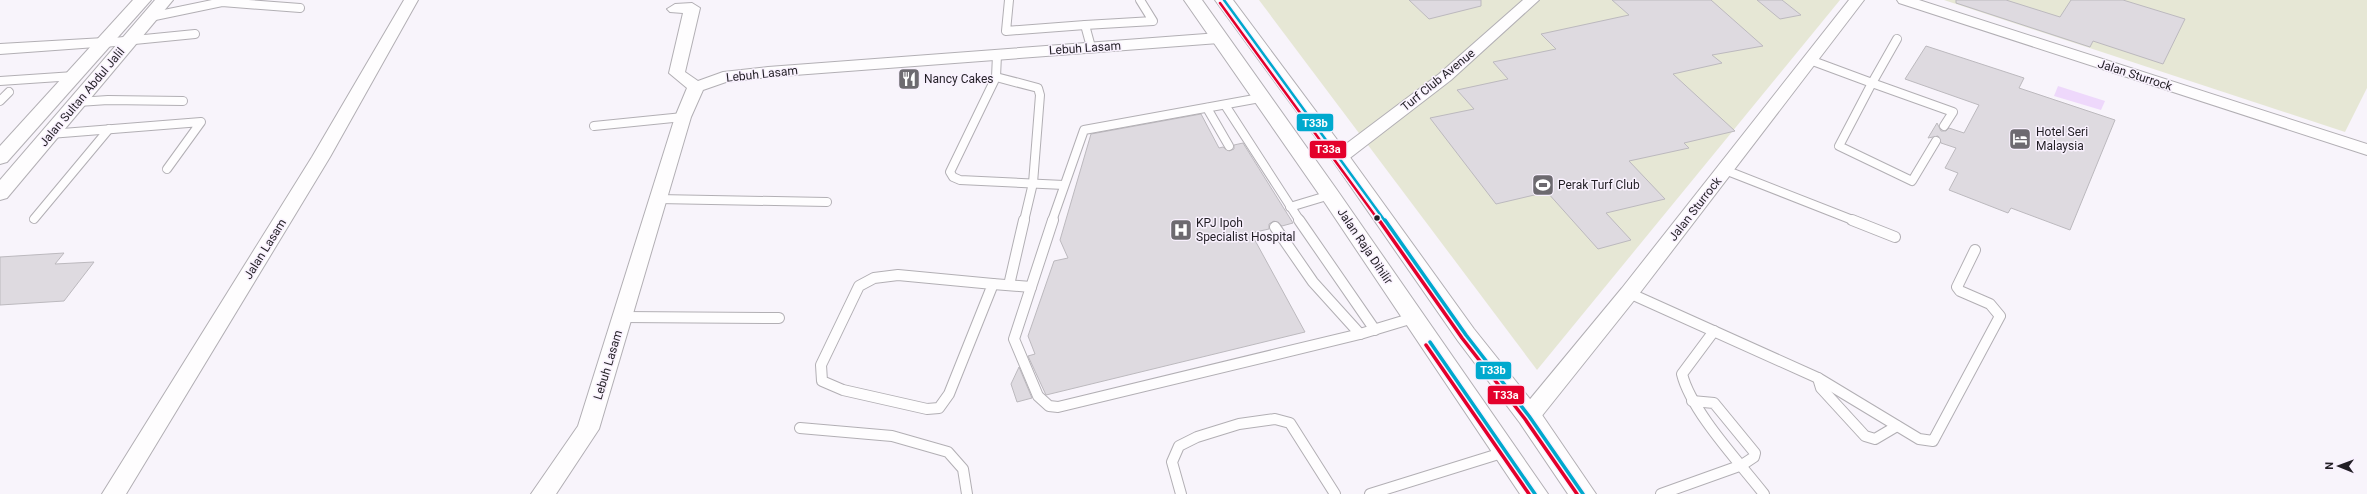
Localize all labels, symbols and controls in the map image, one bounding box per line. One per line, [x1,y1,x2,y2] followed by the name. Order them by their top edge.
[1049,39,1121,57] street label: Lebuh Lasam
[37,45,127,149] street label: Jalan Sultan Abdul Jalil
[1398,46,1478,114] street label: Turf Club Avenue
[2096,56,2175,94] street label: Jalan Sturrock
[725,63,799,85] street label: Lebuh Lasam
[896,66,922,92] restaurant icon: Nancy Cakes
[924,72,994,86] place label: Nancy Cakes
[1296,113,1334,132] line badge: T33b
[1302,117,1328,130] text: T33b
[2036,125,2088,153] place label: Hotel Seri Malaysia
[2007,126,2033,152] hotel icon: Hotel Seri Malaysia
[1309,140,1347,159] line badge: T33a
[1315,143,1341,156] text: T33a
[1530,172,1556,198] sports icon: Perak Turf Club
[1666,174,1725,244] street label: Jalan Sturrock
[1558,178,1640,192] place label: Perak Turf Club
[1334,205,1396,287] street label: Jalan Raja Dihilir
[1372,213,1382,223] unlabelled marker
[241,216,289,282] street label: Jalan Lasam
[1196,216,1296,244] place label: KPJ Ipoh Specialist Hospital
[1168,217,1194,243] hospital icon: KPJ Ipoh Specialist Hospital
[591,329,625,401] street label: Lebuh Lasam
[1475,361,1512,380] line badge: T33b
[1480,364,1506,377] text: T33b
[1487,385,1525,405] line badge: T33a
[1493,389,1519,402] text: T33a
[2319,446,2359,486] north arrow
[2323,462,2336,470] text: N

